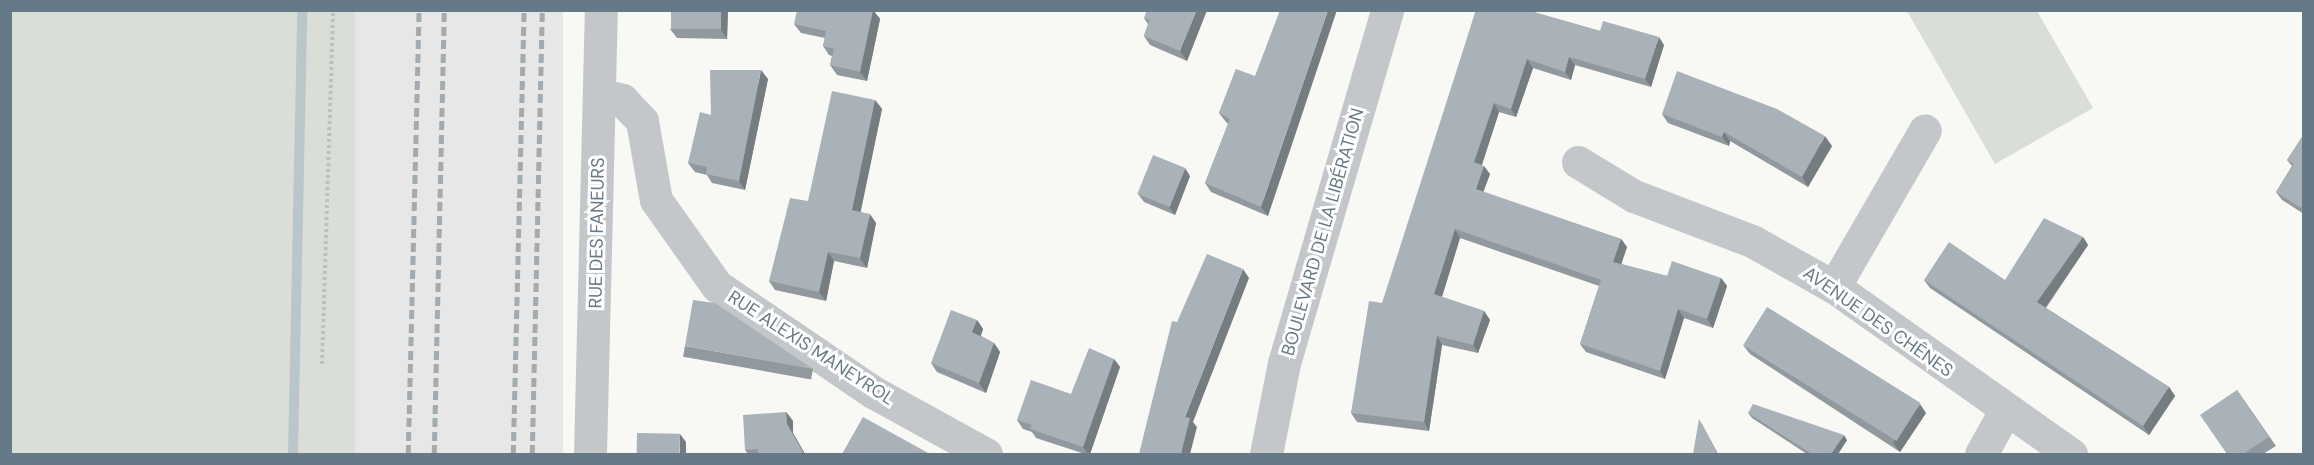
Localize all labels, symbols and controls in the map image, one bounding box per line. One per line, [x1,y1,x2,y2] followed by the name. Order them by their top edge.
[1277,106,1369,358] street label: BOULEVARD DE LA LIBÉRATION
[585,157,609,309] street label: RUE DES FANEURS
[1799,262,1957,382] street label: AVENUE DES CHÊNES
[724,286,898,410] street label: RUE ALEXIS MANEYROL

